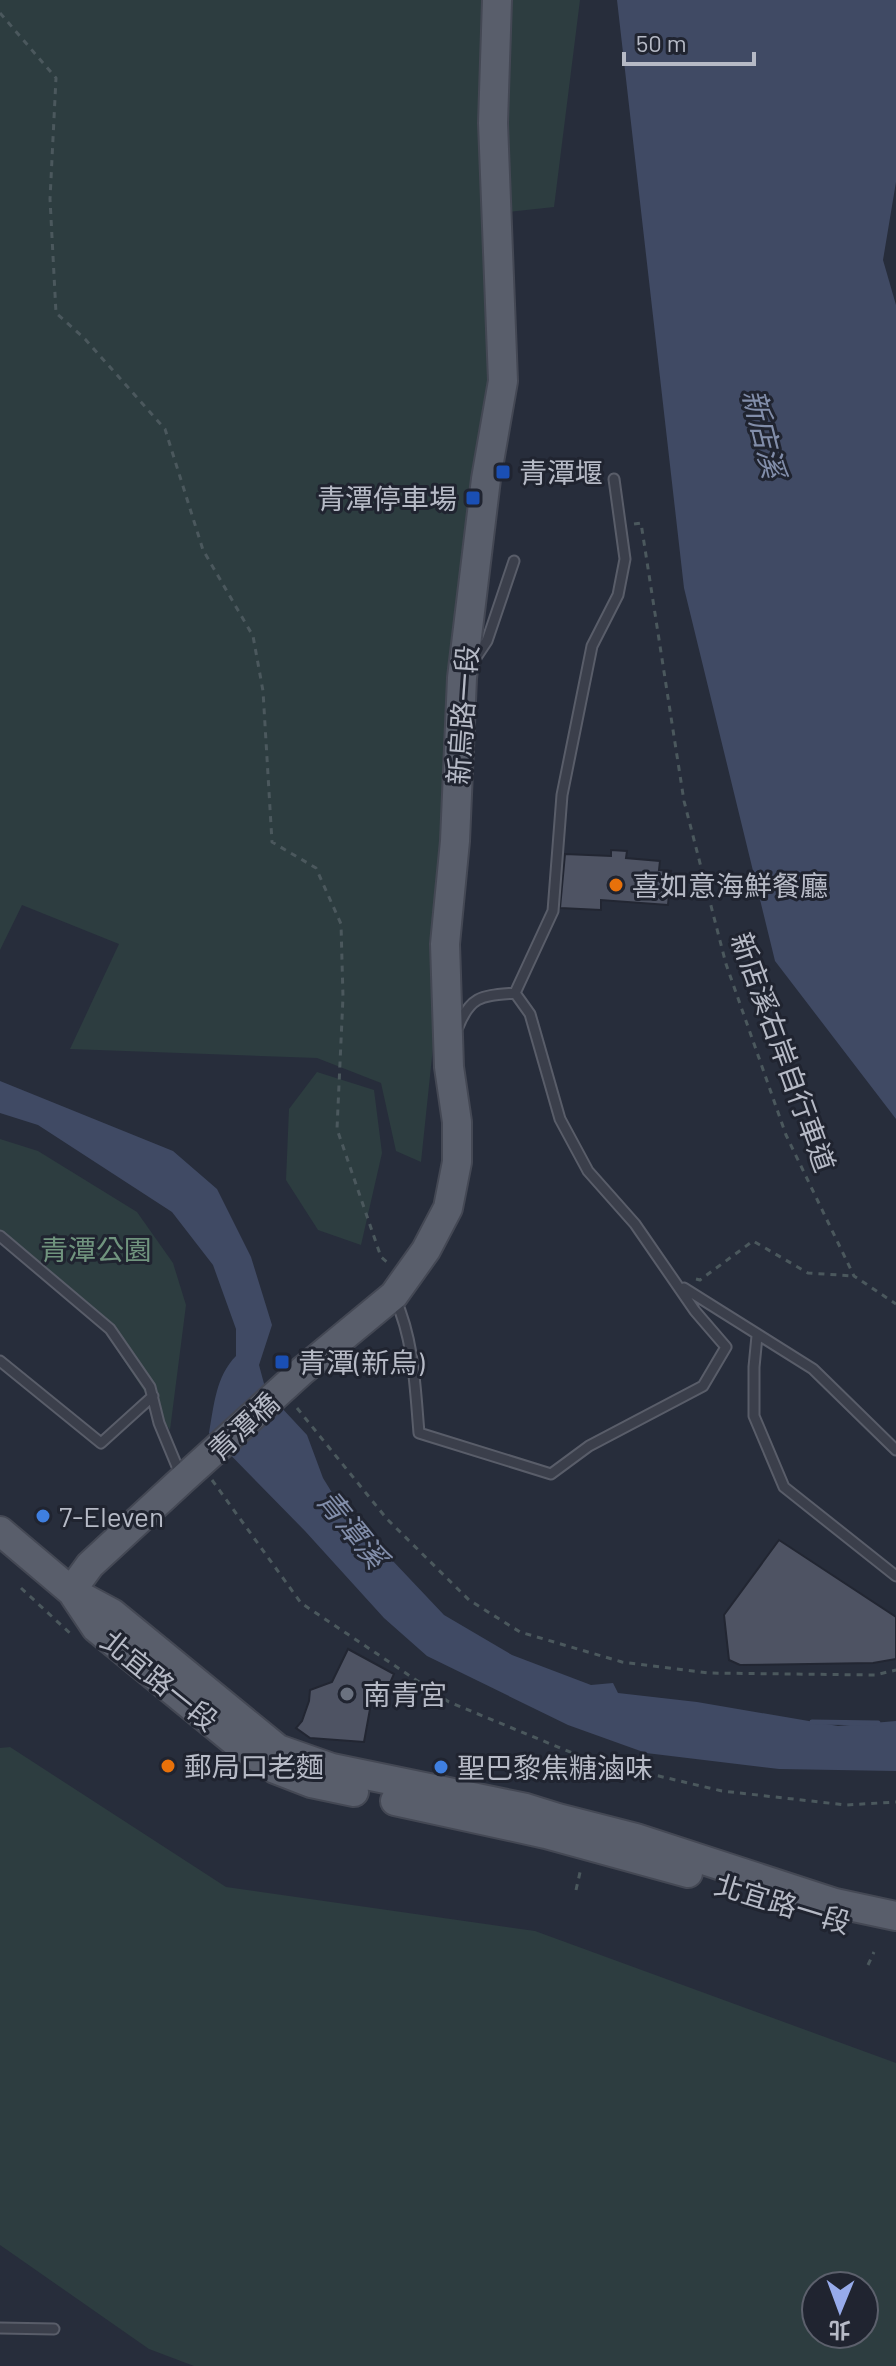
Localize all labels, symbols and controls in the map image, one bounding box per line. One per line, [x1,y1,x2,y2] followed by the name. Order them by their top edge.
[624,16,754,66] scale bar
[636,28,687,57] text: 50 m
[737,385,794,485] water label: 新店溪
[519,455,603,489] place label: 青潭堰
[494,463,512,481] marker: 青潭堰
[317,481,457,515] place label: 青潭停車場
[464,489,482,507] marker: 青潭停車場
[440,644,484,786] street label: 新烏路一段
[632,868,828,902] place label: 喜如意海鮮餐廳
[607,876,625,894] marker: 喜如意海鮮餐廳
[725,928,843,1176] street label: 新店溪右岸自行車道
[40,1232,152,1266] park label: 青潭公園
[298,1345,425,1379] place label: 青潭(新烏)
[273,1353,291,1371] marker: 青潭(新烏)
[201,1385,285,1467] street label: 青潭橋
[311,1482,398,1577] water label: 青潭溪
[59,1499,164,1533] place label: 7-Eleven
[34,1507,52,1525] marker: 7-Eleven
[95,1623,225,1737] street label: 北宜路一段
[363,1677,447,1711] place label: 南青宮
[338,1685,356,1703] marker: 南青宮
[184,1749,324,1783] place label: 郵局口老麵
[457,1750,653,1784] place label: 聖巴黎焦糖滷味
[159,1757,177,1775] marker: 郵局口老麵
[432,1758,450,1776] marker: 聖巴黎焦糖滷味
[711,1866,855,1940] street label: 北宜路一段
[800,2270,880,2350] north arrow
[828,2318,851,2344] text: 北

